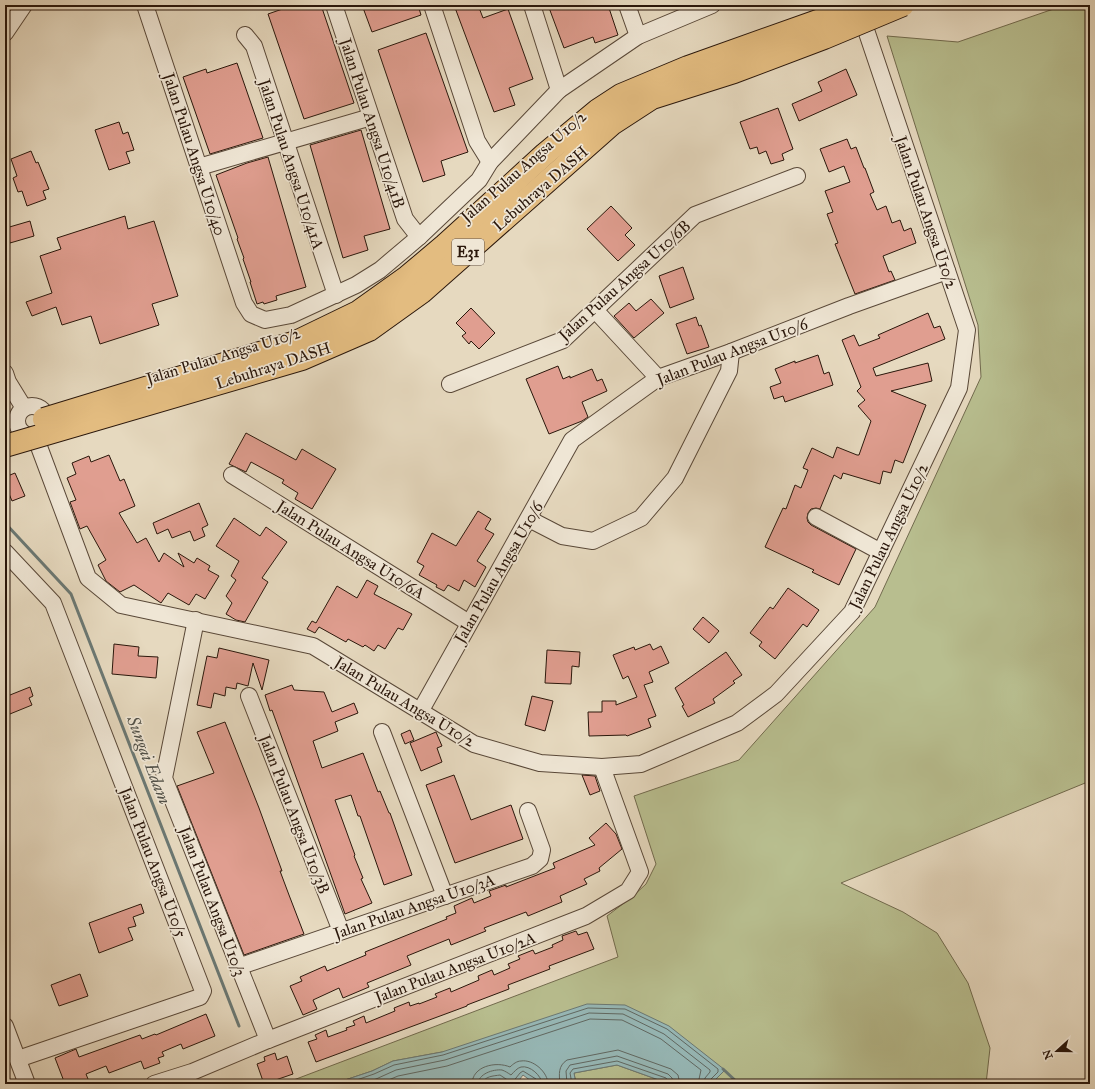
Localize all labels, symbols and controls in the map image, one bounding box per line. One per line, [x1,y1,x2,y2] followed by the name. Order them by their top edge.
[334,34,409,211] street label: Jalan Pulau Angsa U10/41B
[158,68,230,238] street label: Jalan Pulau Angsa U10/40
[253,75,328,252] street label: Jalan Pulau Angsa U10/41A
[455,107,591,228] street label: Jalan Pulau Angsa U10/2
[890,131,962,291] street label: Jalan Pulau Angsa U10/2
[489,142,592,235] street label: Lebuhraya DASH
[553,216,695,347] street label: Jalan Pulau Angsa U10/6B
[452,239,484,265] road number: E31
[652,314,812,391] street label: Jalan Pulau Angsa U10/6
[142,323,303,390] street label: Jalan Pulau Angsa U10/2
[213,338,333,393] street label: Lebuhraya DASH
[844,460,933,615] street label: Jalan Pulau Angsa U10/2
[271,495,429,604] street label: Jalan Pulau Angsa U10/6A
[449,497,548,649] street label: Jalan Pulau Angsa U10/6
[329,651,478,752] street label: Jalan Pulau Angsa U10/2
[122,712,175,808] water label: Sungai Edam
[254,730,334,897] street label: Jalan Pulau Angsa U10/3B
[114,782,191,941] street label: Jalan Pulau Angsa U10/5
[174,822,250,979] street label: Jalan Pulau Angsa U10/3
[329,870,498,945] street label: Jalan Pulau Angsa U10/3A
[370,928,539,1009] street label: Jalan Pulau Angsa U10/2A
[1037,1031,1077,1071] north arrow
[1040,1047,1056,1061] text: N

